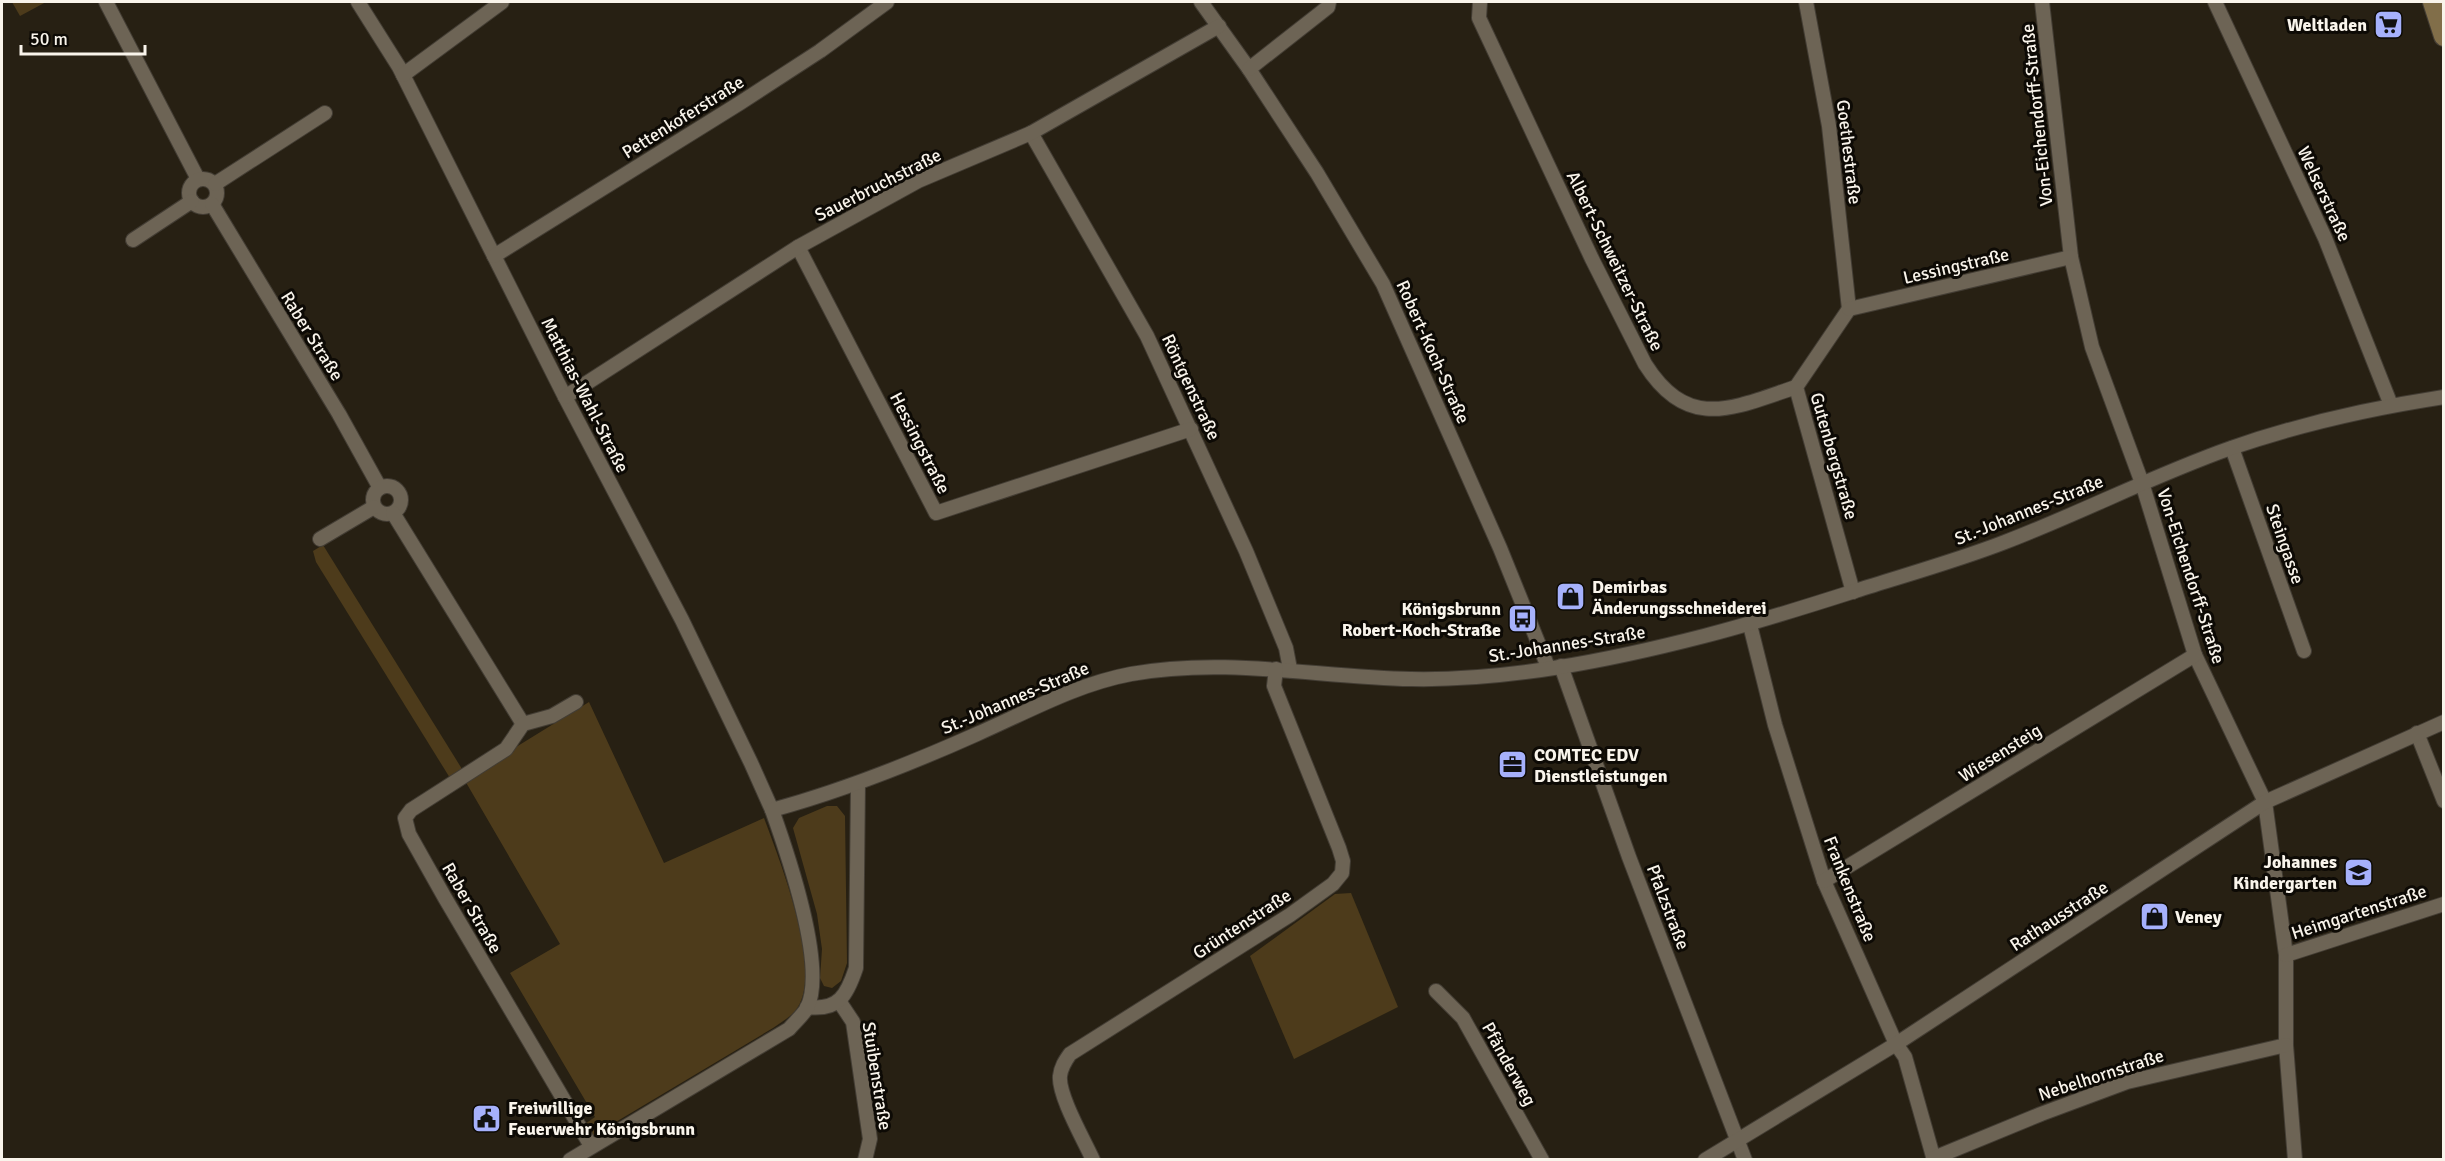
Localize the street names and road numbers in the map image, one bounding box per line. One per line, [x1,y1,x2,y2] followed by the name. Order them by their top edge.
[2016,23,2058,207] street label: Von-Eichendorff-Straße
[618,71,748,163] street label: Pettenkoferstraße
[1832,98,1866,206] street label: Goethestraße
[2292,143,2356,245] street label: Welserstraße
[811,144,945,226] street label: Sauerbruchstraße
[1562,168,1668,354] street label: Albert-Schweitzer-Straße
[1901,243,2011,289] street label: Lessingstraße
[1392,277,1474,427] street label: Robert-Koch-Straße
[276,287,348,385] street label: Raber Straße
[536,314,634,476] street label: Matthias-Wahl-Straße
[1157,331,1225,443] street label: Röntgenstraße
[885,388,955,498] street label: Hessingstraße
[1805,390,1863,522] street label: Gutenbergstraße
[1951,470,2107,550] street label: St.-Johannes-Straße
[2152,485,2230,667] street label: Von-Eichendorff-Straße
[2261,501,2309,587] street label: Steingasse
[1487,621,1647,667] street label: St.-Johannes-Straße
[938,657,1092,739] street label: St.-Johannes-Straße
[1955,719,2045,787] street label: Wiesensteig
[1819,833,1881,945] street label: Frankenstraße
[437,859,507,957] street label: Raber Straße
[1642,861,1694,953] street label: Pfalzstraße
[2006,876,2112,956] street label: Rathausstraße
[2289,880,2429,944] street label: Heimgartenstraße
[1189,884,1295,964] street label: Grüntenstraße
[1477,1018,1541,1110] street label: Pfänderweg
[858,1020,896,1132] street label: Stuibenstraße
[2035,1044,2167,1106] street label: Nebelhornstraße

